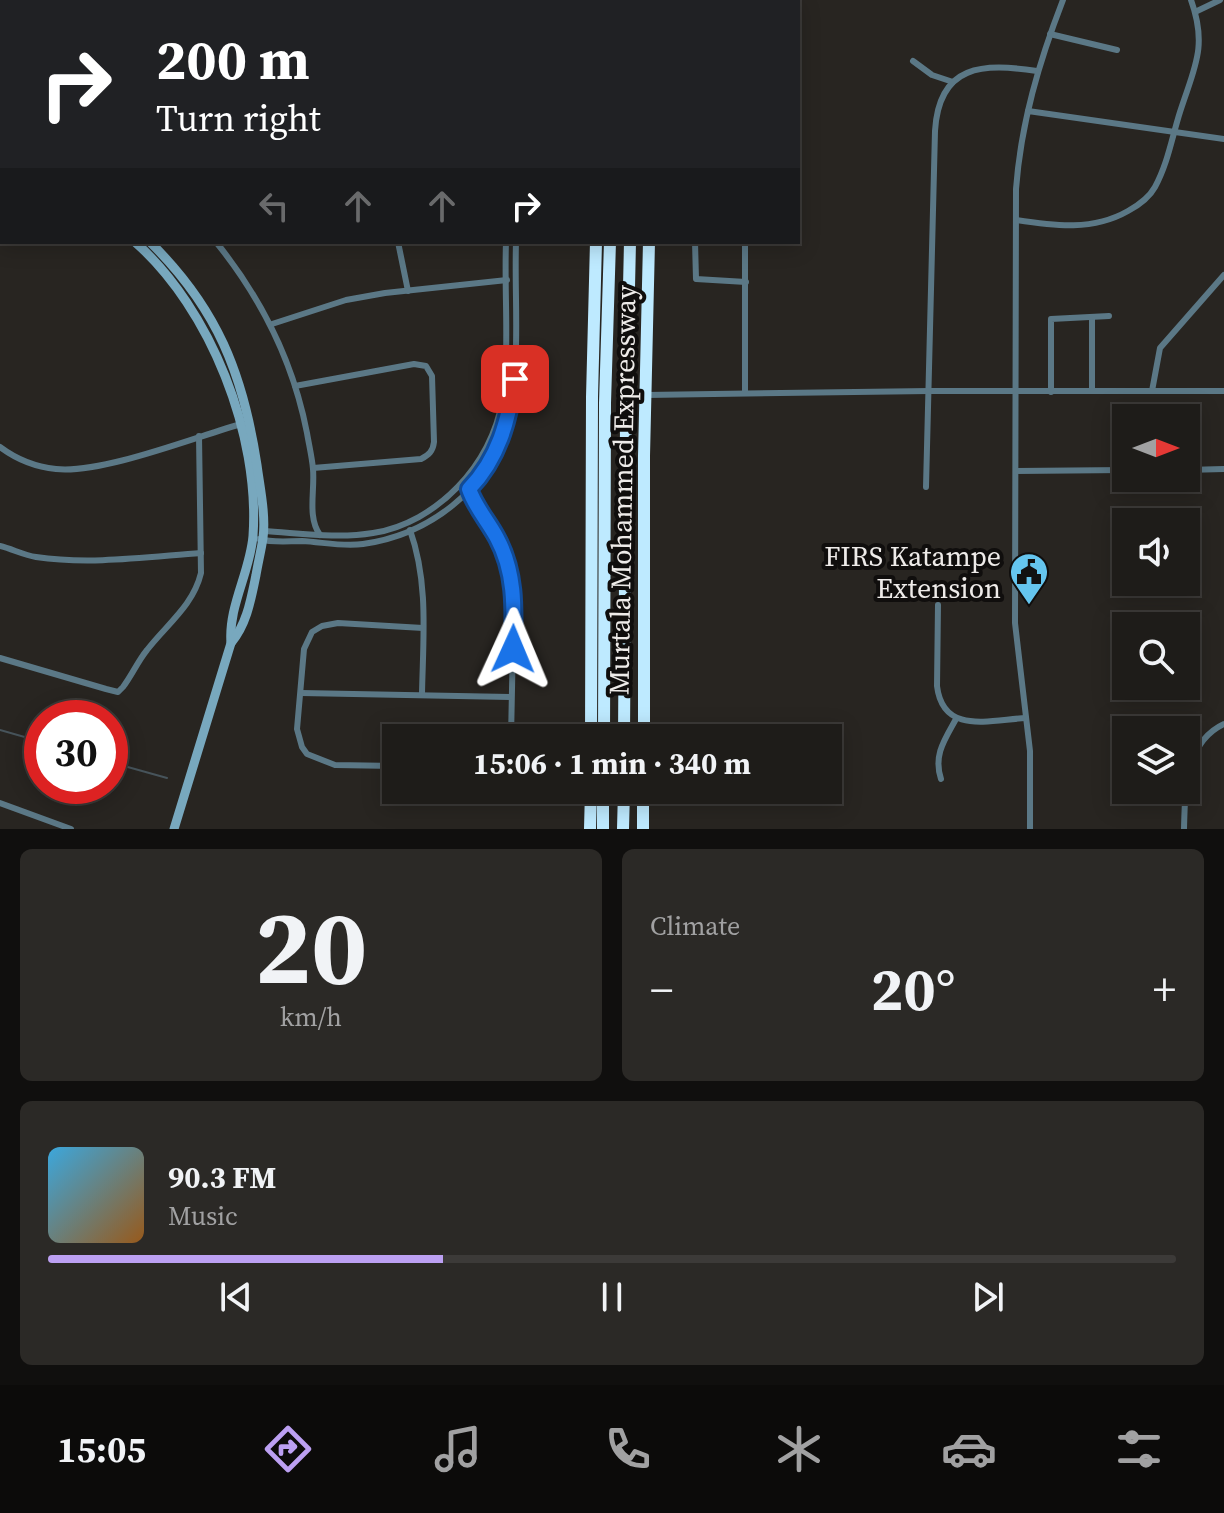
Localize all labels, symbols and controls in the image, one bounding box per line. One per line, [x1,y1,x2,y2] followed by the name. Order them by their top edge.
[156,21,310,98] text: 200 m
[24,32,128,136] icon: right
[156,94,321,143] text: Turn right
[252,184,296,228] icon: left
[336,184,380,228] icon: ahead
[420,184,464,228] icon: ahead
[504,184,548,228] icon: right
[599,284,645,695] street label: Murtala Mohammed Expressway
[481,345,549,413] pin
[493,357,537,401] icon: arrive
[1112,404,1200,492] north arrow
[1112,404,1200,804] map controls
[1112,508,1200,596] button: sound
[824,537,1001,607] place label: FIRS Katampe Extension
[1008,551,1050,606] public building icon: FIRS Katampe Extension
[471,607,555,691] position arrow
[1112,612,1200,700] button: search
[24,700,128,804] speed limit sign: 30
[1112,716,1200,804] button: layers
[473,743,751,784] text: 15:06 · 1 min · 340 m
[255,875,367,1018] text: 20
[650,908,740,944] text: Climate
[871,948,955,1030] text: 20°
[650,959,673,1020] text: −
[1153,959,1176,1020] text: +
[280,999,342,1035] text: km/h
[168,1157,276,1198] text: 90.3 FM
[168,1198,238,1234] text: Music
[214,1275,258,1319] icon: previous
[590,1275,634,1319] icon: pause
[966,1275,1010,1319] icon: next
[260,1421,316,1477] icon: directions
[430,1421,486,1477] icon: music
[600,1421,656,1477] icon: phone
[771,1421,827,1477] icon: climate
[941,1421,997,1477] icon: car
[1111,1421,1167,1477] icon: filters
[57,1425,146,1474] text: 15:05

